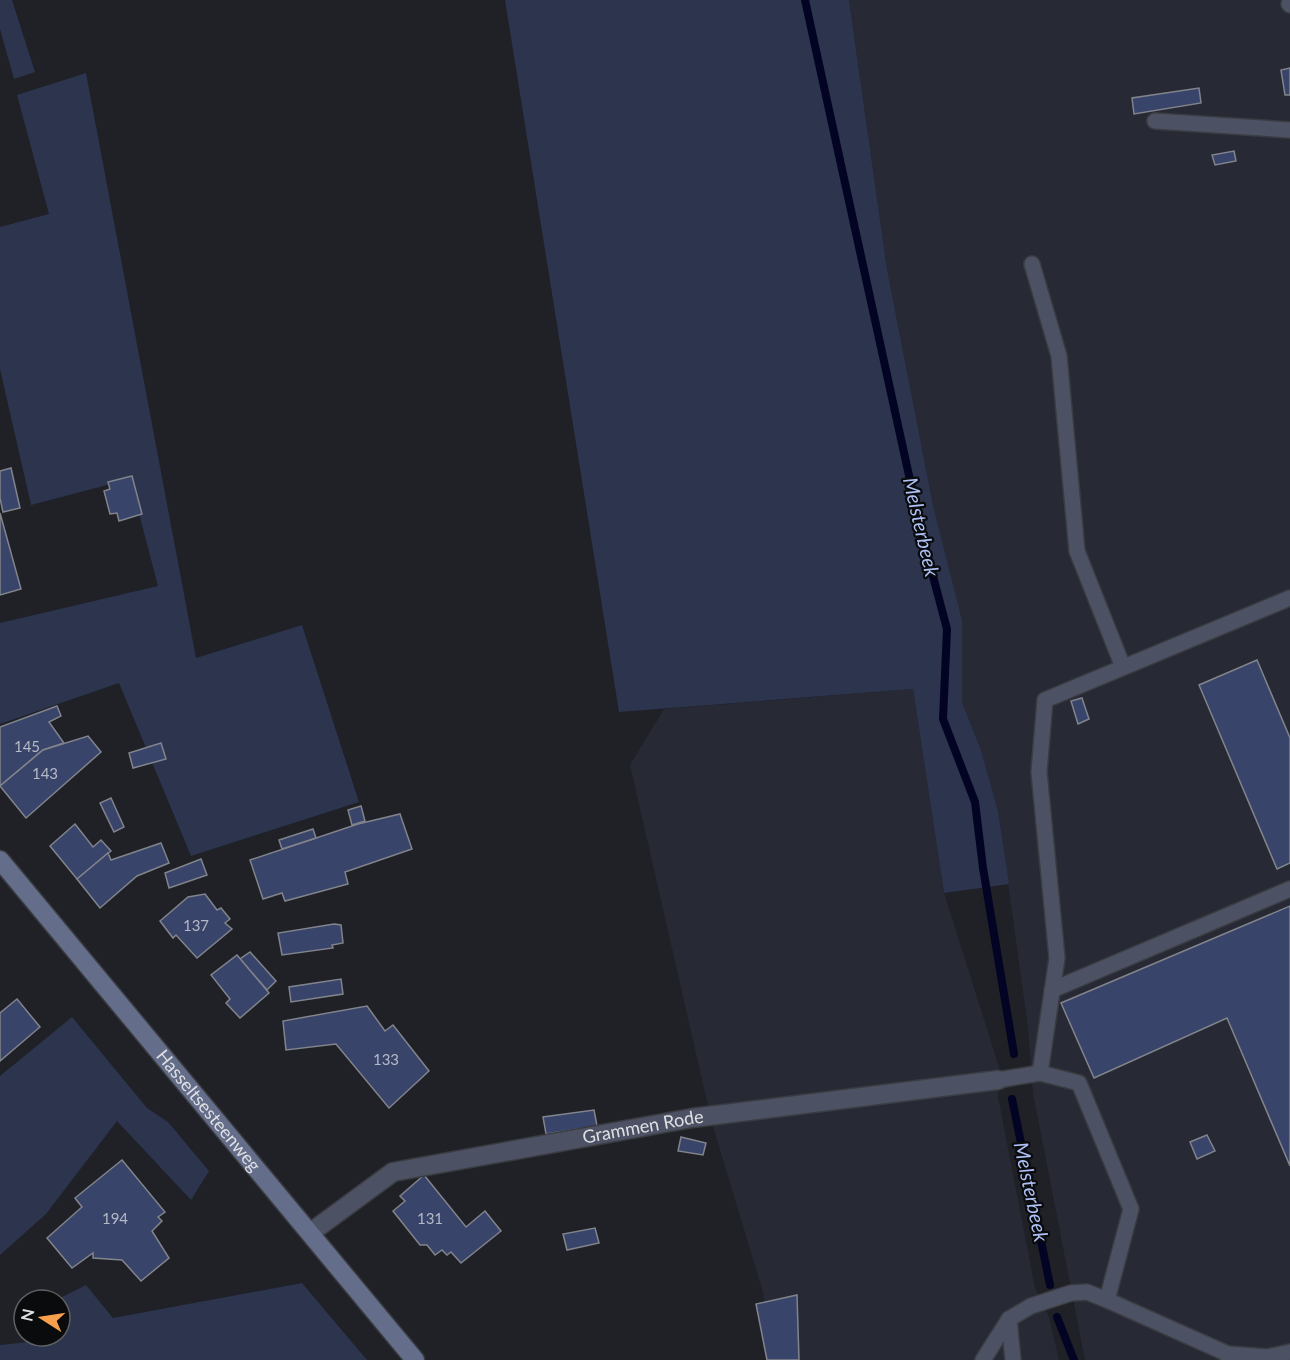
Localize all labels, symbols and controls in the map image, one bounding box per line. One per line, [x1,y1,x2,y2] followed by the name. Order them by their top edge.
[899,475,945,579] water label: Melsterbeek
[14,737,40,755] house number: 145
[32,764,58,782] house number: 143
[183,916,209,934] house number: 137
[152,1045,266,1176] street label: Hasseltsesteenweg
[373,1050,399,1068] house number: 133
[580,1105,705,1148] street label: Grammen Rode
[1010,1140,1054,1244] water label: Melsterbeek
[102,1209,128,1227] house number: 194
[417,1209,443,1227] house number: 131
[12,1288,72,1348] north arrow
[16,1307,37,1323] text: N

